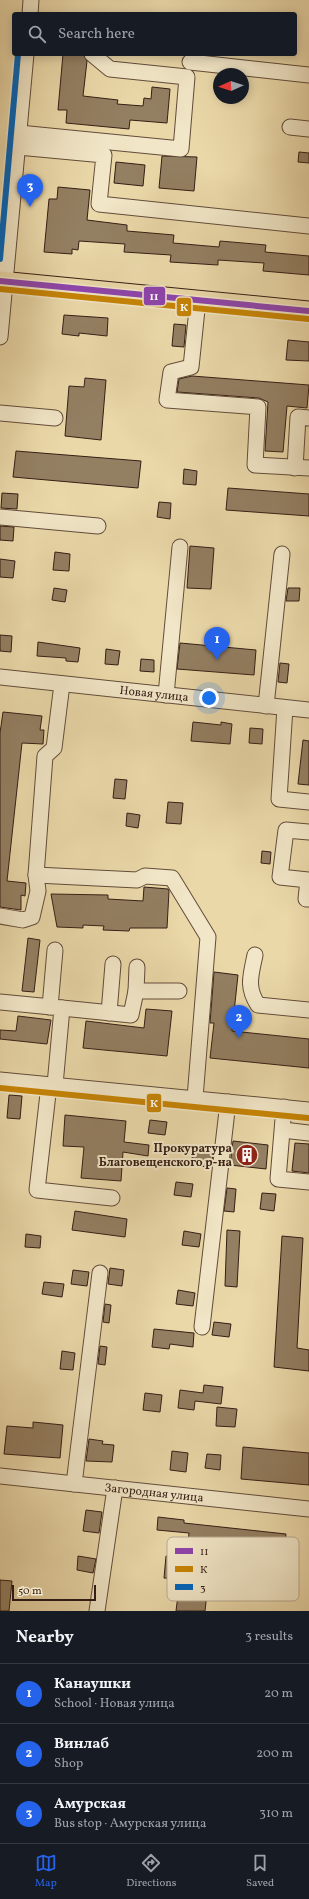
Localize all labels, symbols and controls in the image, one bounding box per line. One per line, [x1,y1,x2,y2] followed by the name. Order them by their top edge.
[12,12,297,56] search box
[26,23,48,45] icon: search
[58,24,135,45] text: Search here
[213,68,249,104] north arrow
[17,174,43,207] pin: 3
[143,286,166,306] line badge: 11
[150,290,158,305] text: 11
[176,297,192,317] line badge: К
[180,301,188,316] text: К
[204,627,230,660] pin: 1
[119,683,189,706] street label: Новая улица
[199,688,219,708] your location
[226,1005,252,1038] pin: 2
[146,1093,162,1113] line badge: К
[150,1097,158,1112] text: К
[99,1141,232,1171] place label: Прокуратура Благовещенского р-на
[234,1142,260,1168] building icon: Прокуратура Благовещенского р-на
[104,1480,204,1507] street label: Загородная улица
[167,1537,299,1601] legend
[200,1545,209,1560] text: 11
[200,1563,208,1578] text: К
[200,1581,206,1596] text: 3
[12,1583,96,1602] scale bar
[18,1584,42,1599] text: 50 m
[16,1626,74,1649] text: Nearby
[245,1628,293,1646] text: 3 results
[54,1674,131,1695] text: Канаушки
[26,1685,32,1703] text: 1
[264,1685,293,1703] text: 20 m
[54,1695,175,1713] text: School · Новая улица
[54,1734,109,1755] text: Винлаб
[26,1745,32,1763] text: 2
[256,1745,293,1763] text: 200 m
[54,1755,83,1773] text: Shop
[54,1794,126,1815] text: Амурская
[26,1805,32,1823] text: 3
[259,1805,293,1823] text: 310 m
[54,1815,206,1833] text: Bus stop · Амурская улица
[35,1852,57,1891] tab: Map
[126,1852,177,1891] tab: Directions
[246,1852,274,1891] tab: Saved

